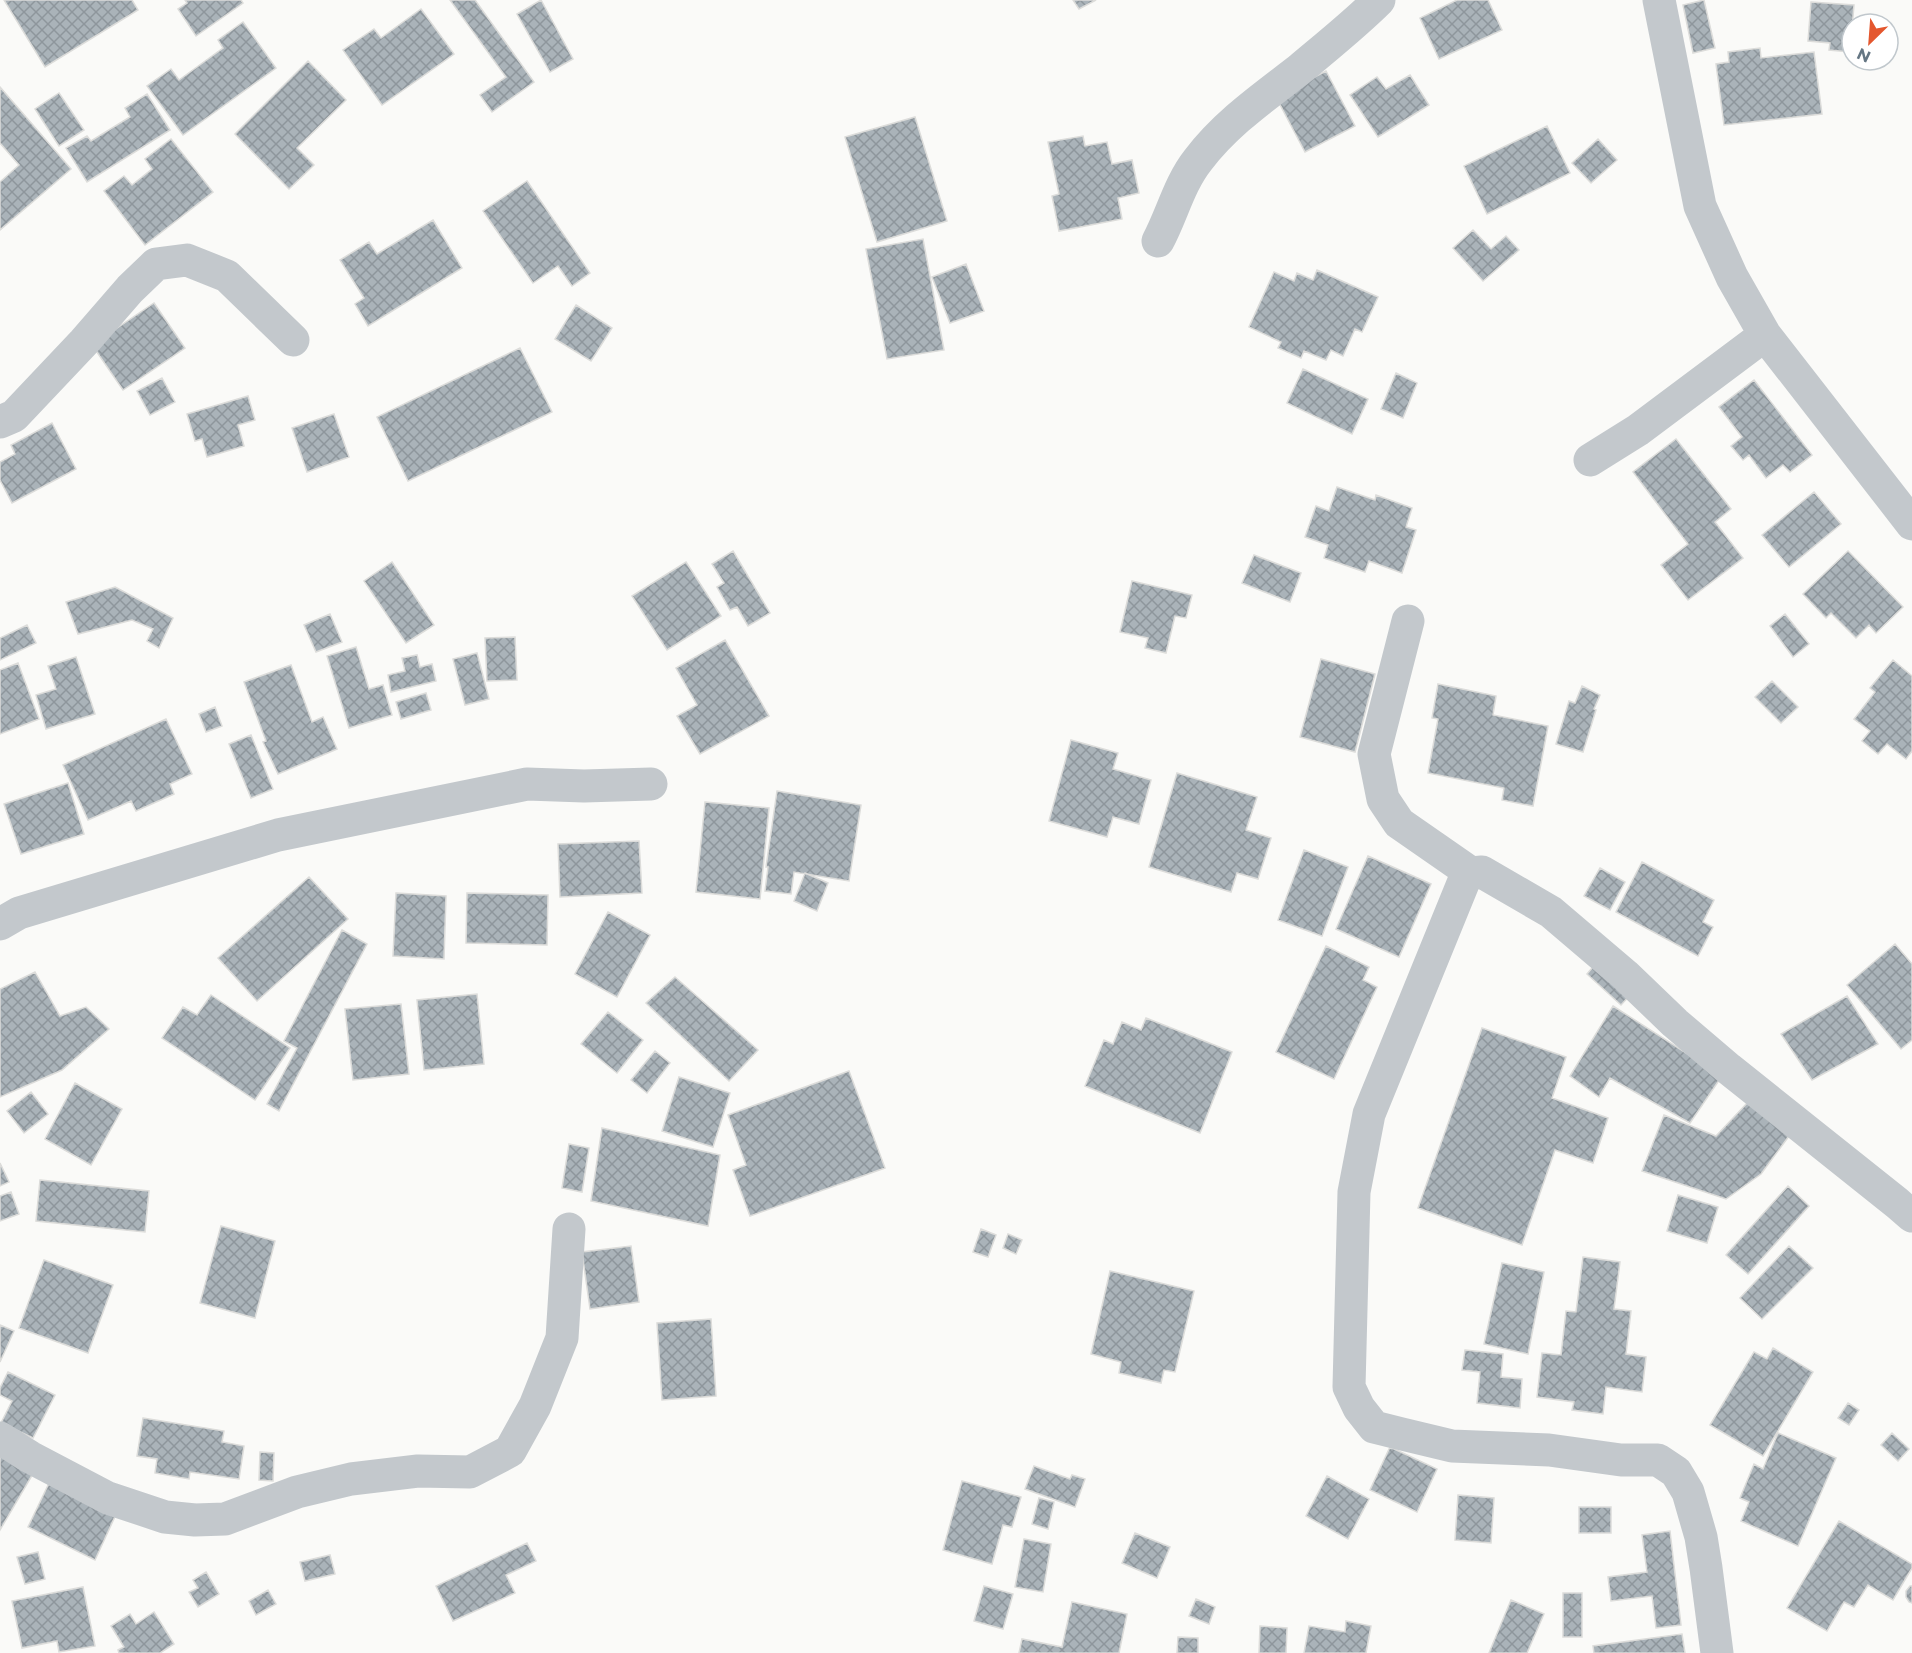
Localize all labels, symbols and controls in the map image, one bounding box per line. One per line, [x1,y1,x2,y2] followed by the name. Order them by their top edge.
[1840,12,1900,72] north arrow
[1854,44,1874,66] text: N

